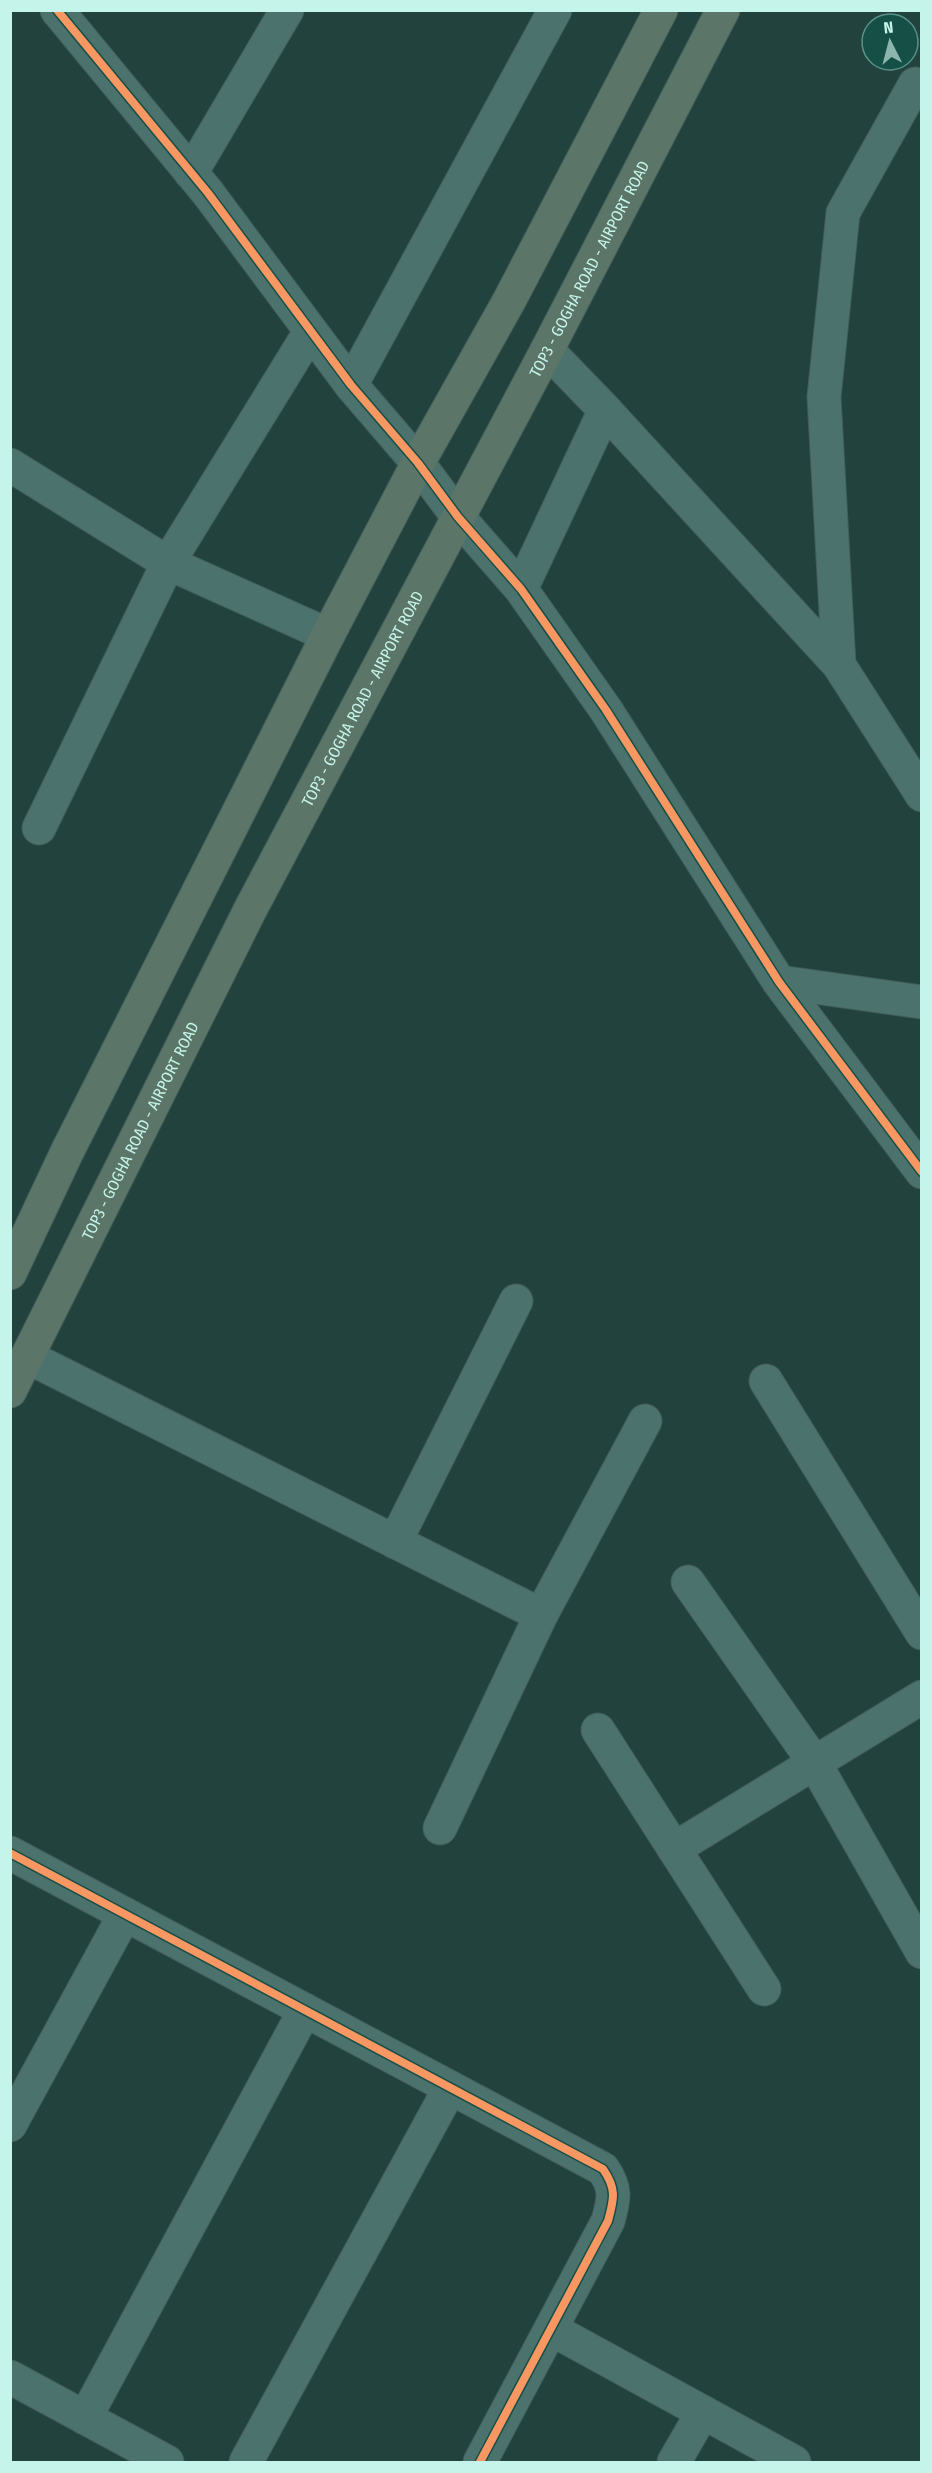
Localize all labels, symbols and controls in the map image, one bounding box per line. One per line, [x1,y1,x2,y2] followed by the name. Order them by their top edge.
[860,12,920,72] north arrow
[883,18,894,38] text: N
[525,157,653,380] street label: TOP3 - GOGHA ROAD - AIRPORT ROAD
[297,587,427,809] street label: TOP3 - GOGHA ROAD - AIRPORT ROAD
[78,1018,202,1243] street label: TOP3 - GOGHA ROAD - AIRPORT ROAD

